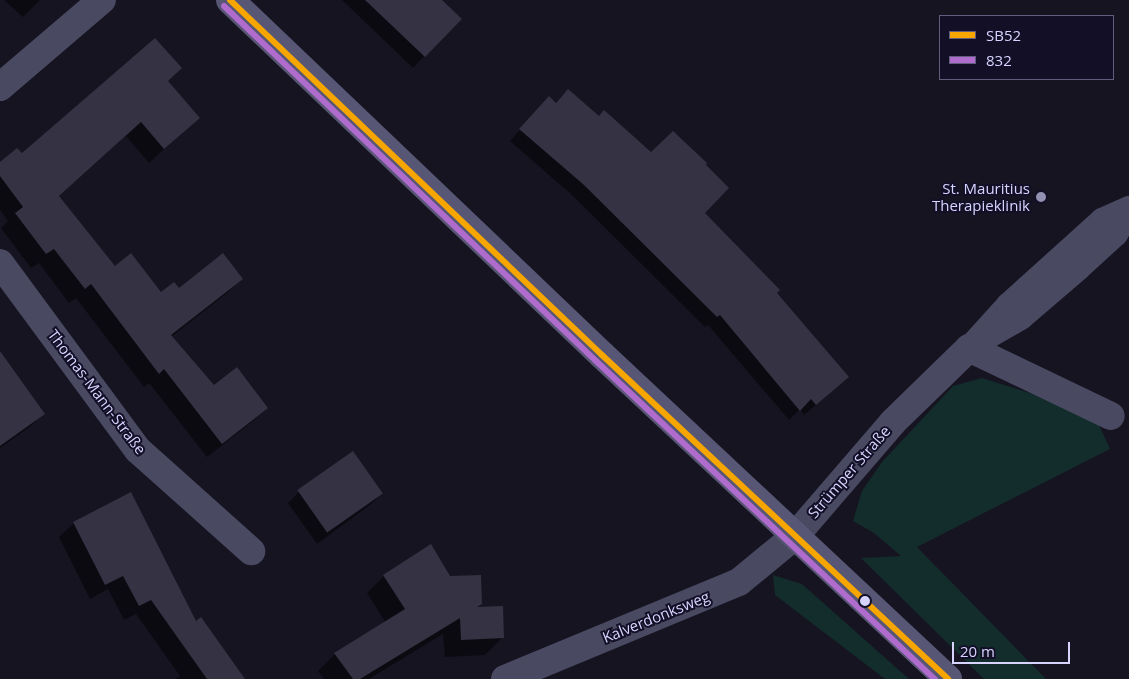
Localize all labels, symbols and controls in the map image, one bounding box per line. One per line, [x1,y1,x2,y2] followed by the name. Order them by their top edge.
[939,15,1114,80] legend
[986,25,1021,45] text: SB52
[986,50,1012,70] text: 832
[932,179,1030,214] place label: St. Mauritius Therapieklinik
[1034,190,1048,204] marker: St. Mauritius Therapieklinik
[44,326,150,458] street label: Thomas-Mann-Straße
[804,422,894,522] street label: Strümper Straße
[600,587,712,647] street label: Kalverdonksweg
[860,596,870,606] unlabelled marker
[954,632,1072,664] scale bar
[960,641,995,661] text: 20 m

